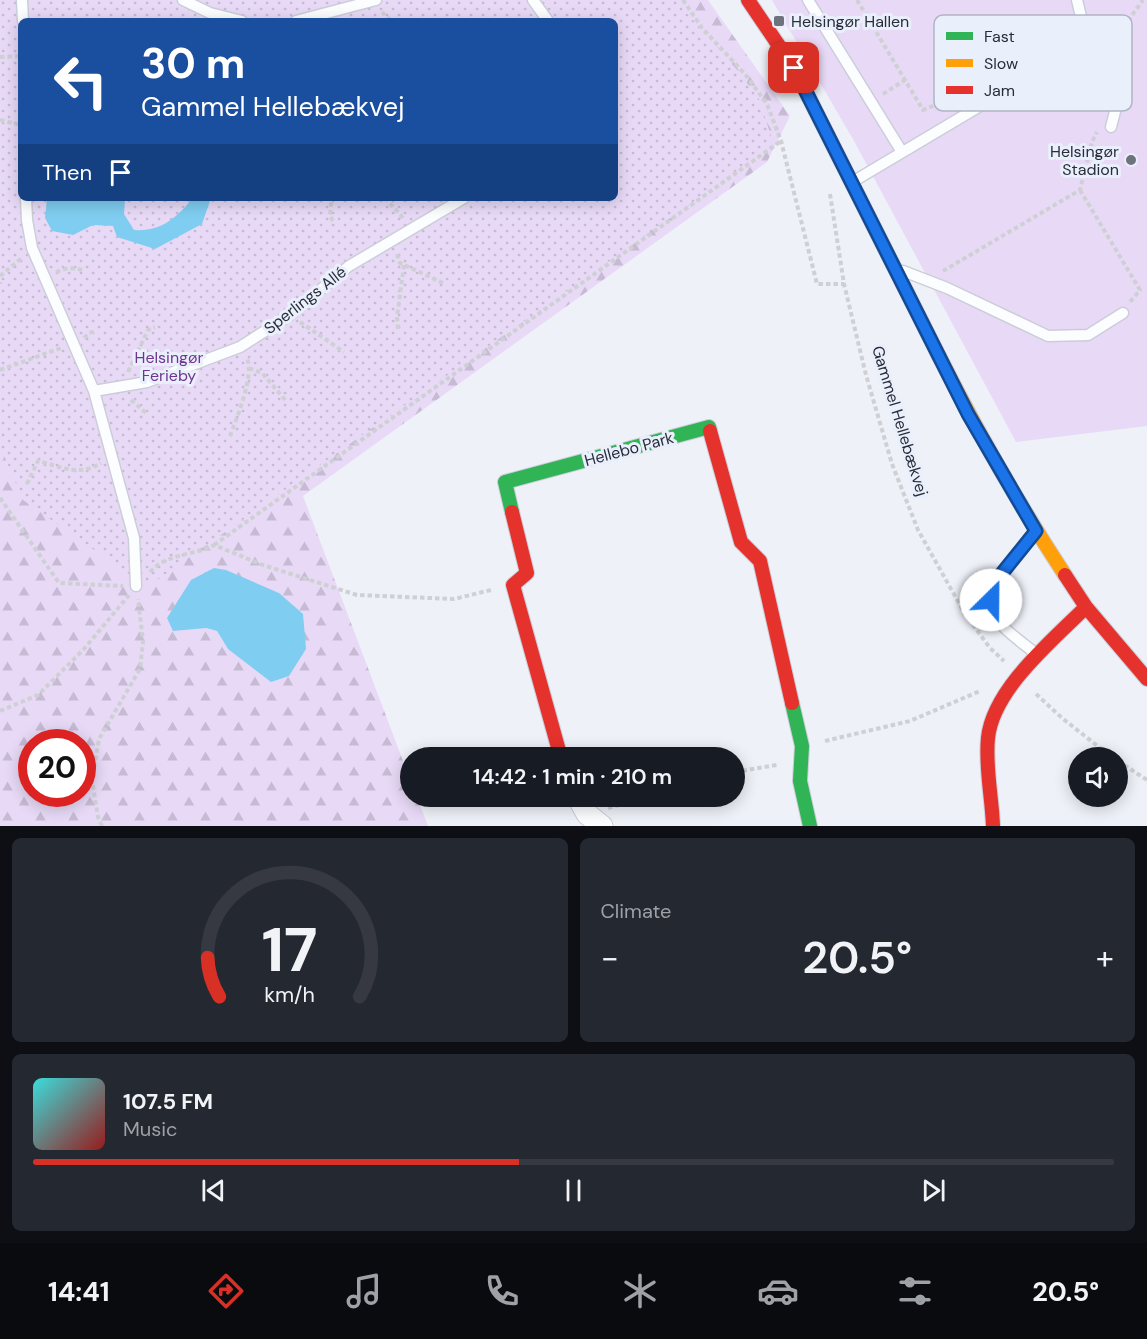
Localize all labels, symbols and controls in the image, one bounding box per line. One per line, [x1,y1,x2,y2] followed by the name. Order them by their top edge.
[791,11,909,32] place label: Helsingør Hallen
[772,14,786,28] marker: Helsingør Hallen
[934,15,1132,111] legend
[984,26,1015,47] text: Fast
[141,36,245,91] text: 30 m
[42,42,120,120] icon: left
[768,42,819,93] pin
[777,51,810,84] icon: arrive
[984,53,1018,74] text: Slow
[984,80,1015,101] text: Jam
[141,89,405,124] text: Gammel Hellebækvej
[1050,141,1119,180] place label: Helsingør Stadion
[1124,153,1138,167] marker: Helsingør Stadion
[104,156,137,189] icon: arrive
[42,158,92,187] text: Then
[260,261,350,339] street label: Sperlings Allé
[867,343,933,499] street label: Gammel Hellebækvej
[134,347,204,386] park label: Helsingør Ferieby
[582,427,676,471] street label: Hellebo Park
[959,568,1023,632] position arrow
[18,729,96,807] speed limit sign: 20
[1068,747,1128,807] map controls
[1068,747,1128,807] button: sound
[473,762,672,791] text: 14:42 · 1 min · 210 m
[601,898,671,924] text: Climate
[262,909,318,990] text: 17
[802,928,912,987] text: 20.5°
[601,936,619,979] text: −
[1096,936,1114,979] text: +
[264,981,315,1009] text: km/h
[123,1087,213,1116] text: 107.5 FM
[123,1116,178,1142] text: Music
[197,1174,230,1207] icon: previous
[557,1174,590,1207] icon: pause
[917,1174,950,1207] icon: next
[205,1270,247,1312] icon: directions
[343,1270,385,1312] icon: music
[481,1270,523,1312] icon: phone
[619,1270,661,1312] icon: climate
[757,1270,799,1312] icon: car
[894,1270,936,1312] icon: filters
[48,1274,110,1309] text: 14:41
[1032,1274,1099,1309] text: 20.5°

